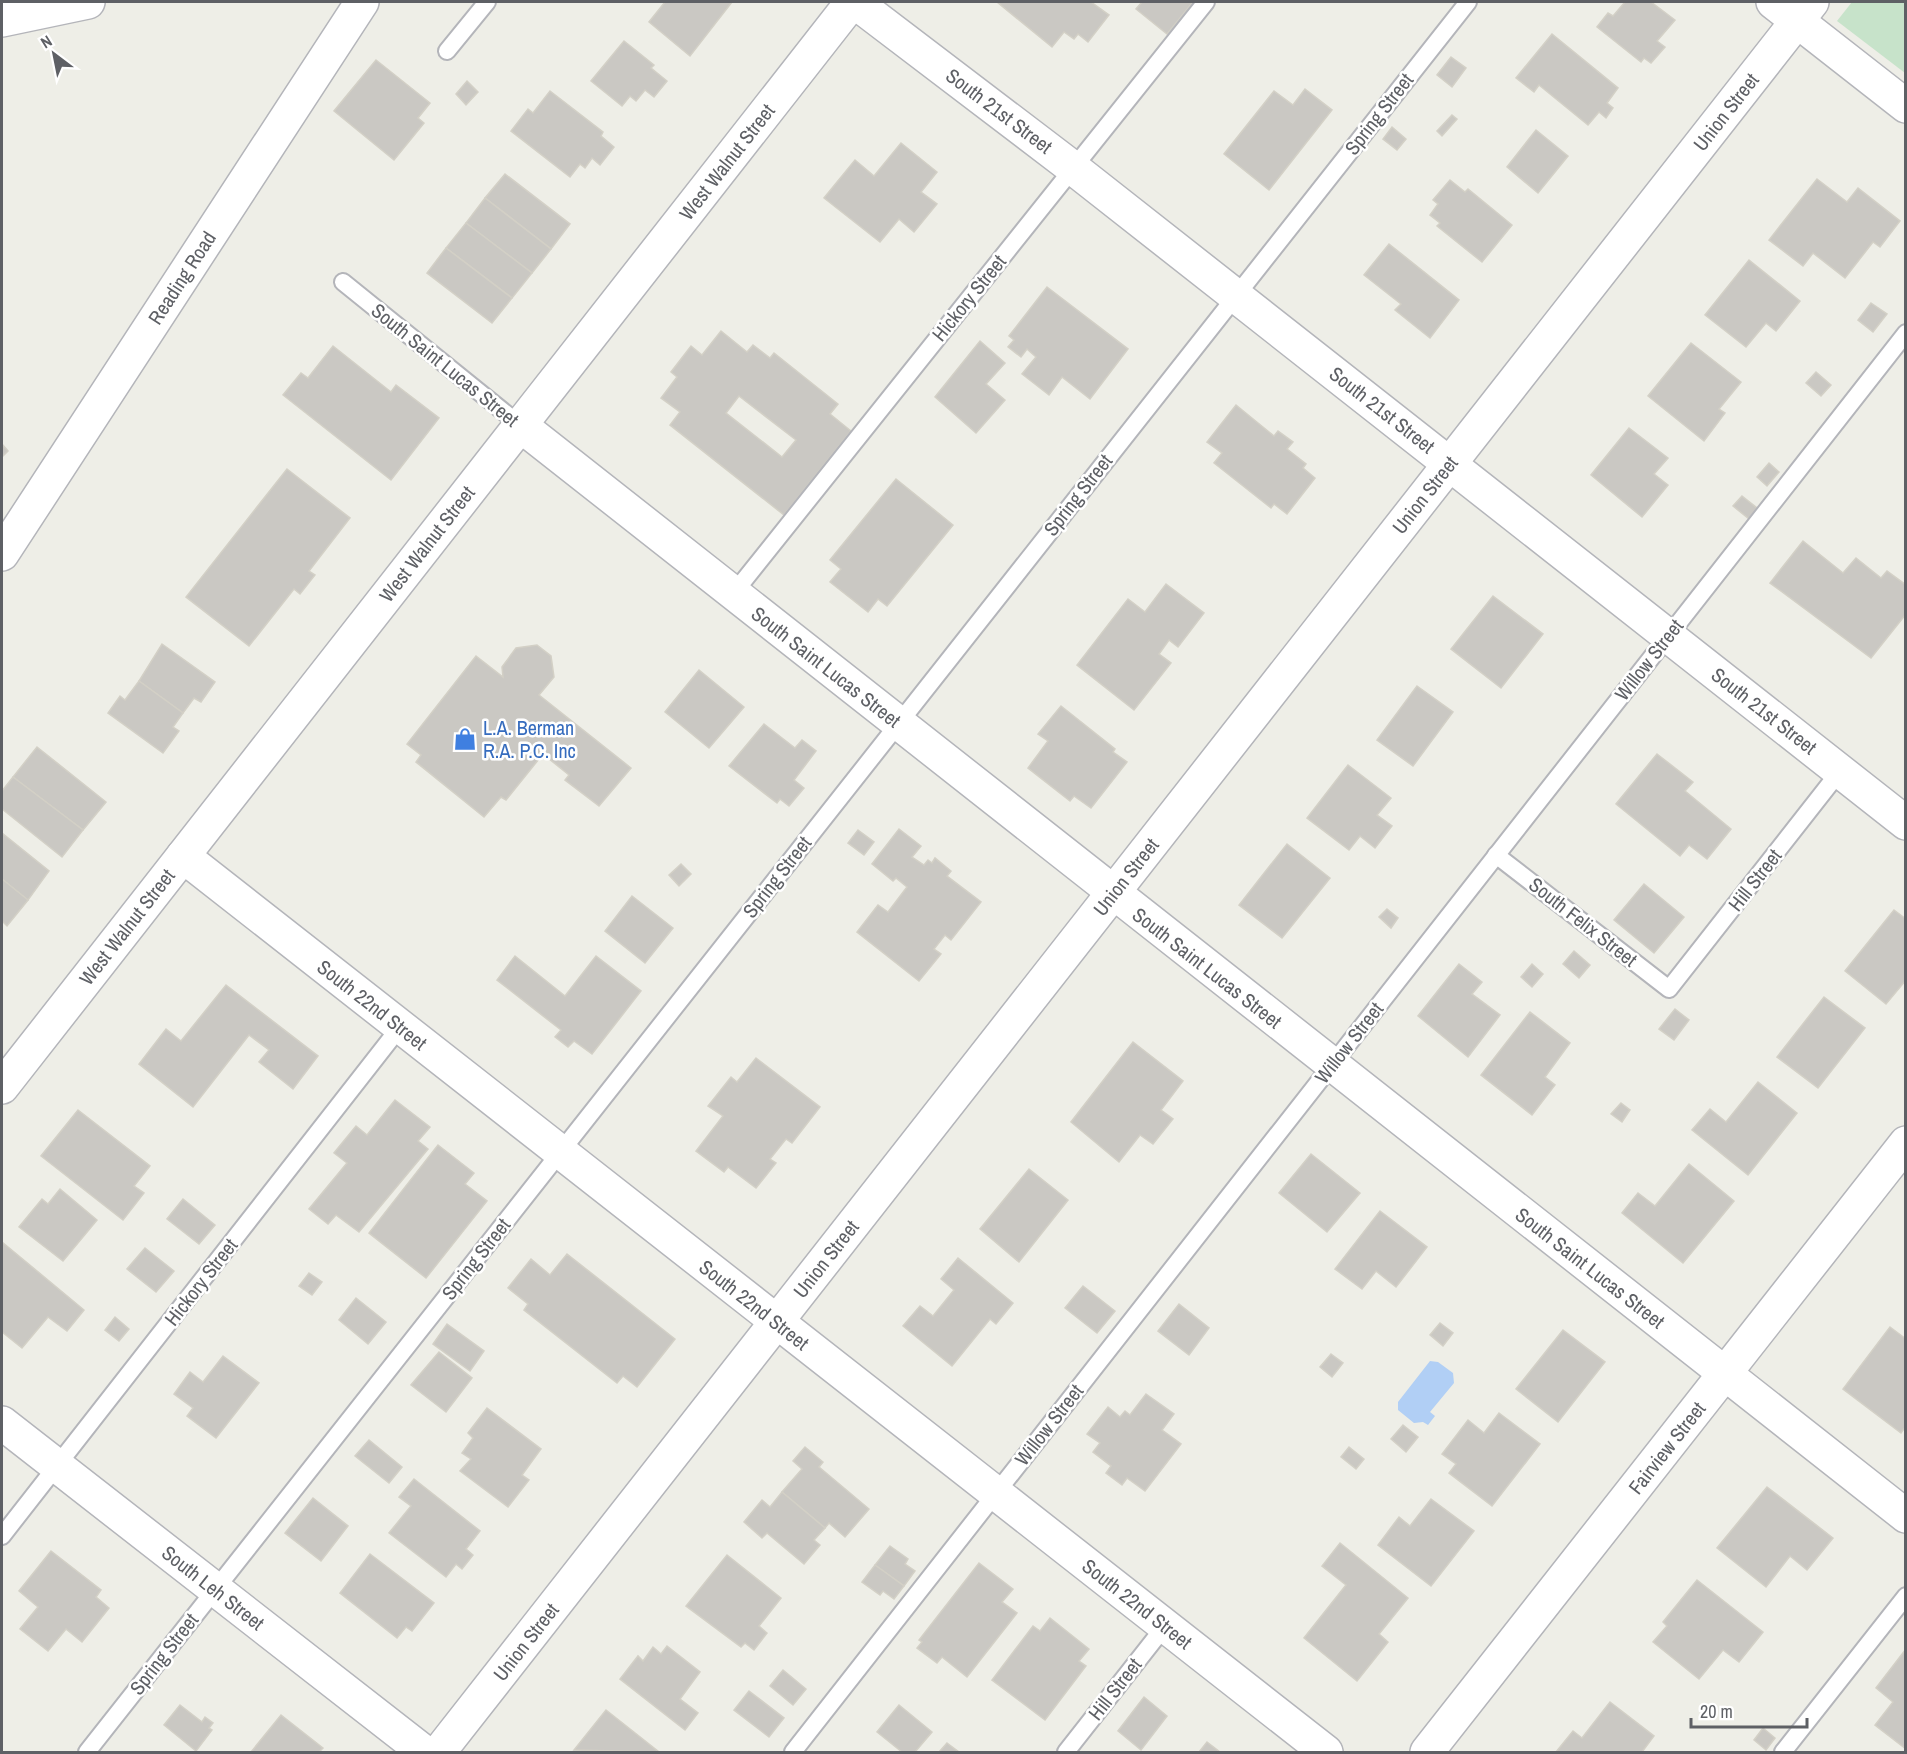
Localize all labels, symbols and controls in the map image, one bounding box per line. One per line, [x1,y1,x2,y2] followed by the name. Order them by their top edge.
[24,24,84,84] north arrow
[36,29,56,53] text: N
[941,62,1058,160] street label: South 21st Street
[1338,67,1419,160] street label: Spring Street
[1687,67,1765,156] street label: Union Street
[673,98,781,225] street label: West Walnut Street
[141,226,222,329] street label: Reading Road
[925,248,1012,347] street label: Hickory Street
[366,297,525,433] street label: South Saint Lucas Street
[1324,360,1441,460] street label: South 21st Street
[1037,448,1118,541] street label: Spring Street
[1386,450,1464,539] street label: Union Street
[373,480,481,607] street label: West Walnut Street
[746,600,907,734] street label: South Saint Lucas Street
[1608,613,1689,706] street label: Willow Street
[1706,661,1823,761] street label: South 21st Street
[483,714,576,764] place label: L.A. Berman R.A. P.C. Inc
[452,726,478,752] shop icon: L.A. Berman R.A. P.C. Inc
[736,830,817,923] street label: Spring Street
[1087,832,1165,921] street label: Union Street
[1722,843,1788,916] street label: Hill Street
[73,863,181,990] street label: West Walnut Street
[1524,871,1643,973] street label: South Felix Street
[1127,901,1288,1035] street label: South Saint Lucas Street
[312,953,433,1056] street label: South 22nd Street
[1308,996,1389,1089] street label: Willow Street
[1510,1201,1671,1335] street label: South Saint Lucas Street
[435,1212,516,1305] street label: Spring Street
[787,1214,865,1303] street label: Union Street
[158,1232,243,1331] street label: Hickory Street
[694,1253,815,1356] street label: South 22nd Street
[1008,1378,1089,1471] street label: Willow Street
[1622,1396,1711,1500] street label: Fairview Street
[156,1539,270,1636] street label: South Leh Street
[1077,1552,1198,1655] street label: South 22nd Street
[487,1597,565,1686] street label: Union Street
[123,1607,204,1700] street label: Spring Street
[1082,1652,1148,1725] street label: Hill Street
[1691,1691,1806,1729] scale bar
[1700,1699,1733,1724] text: 20 m

